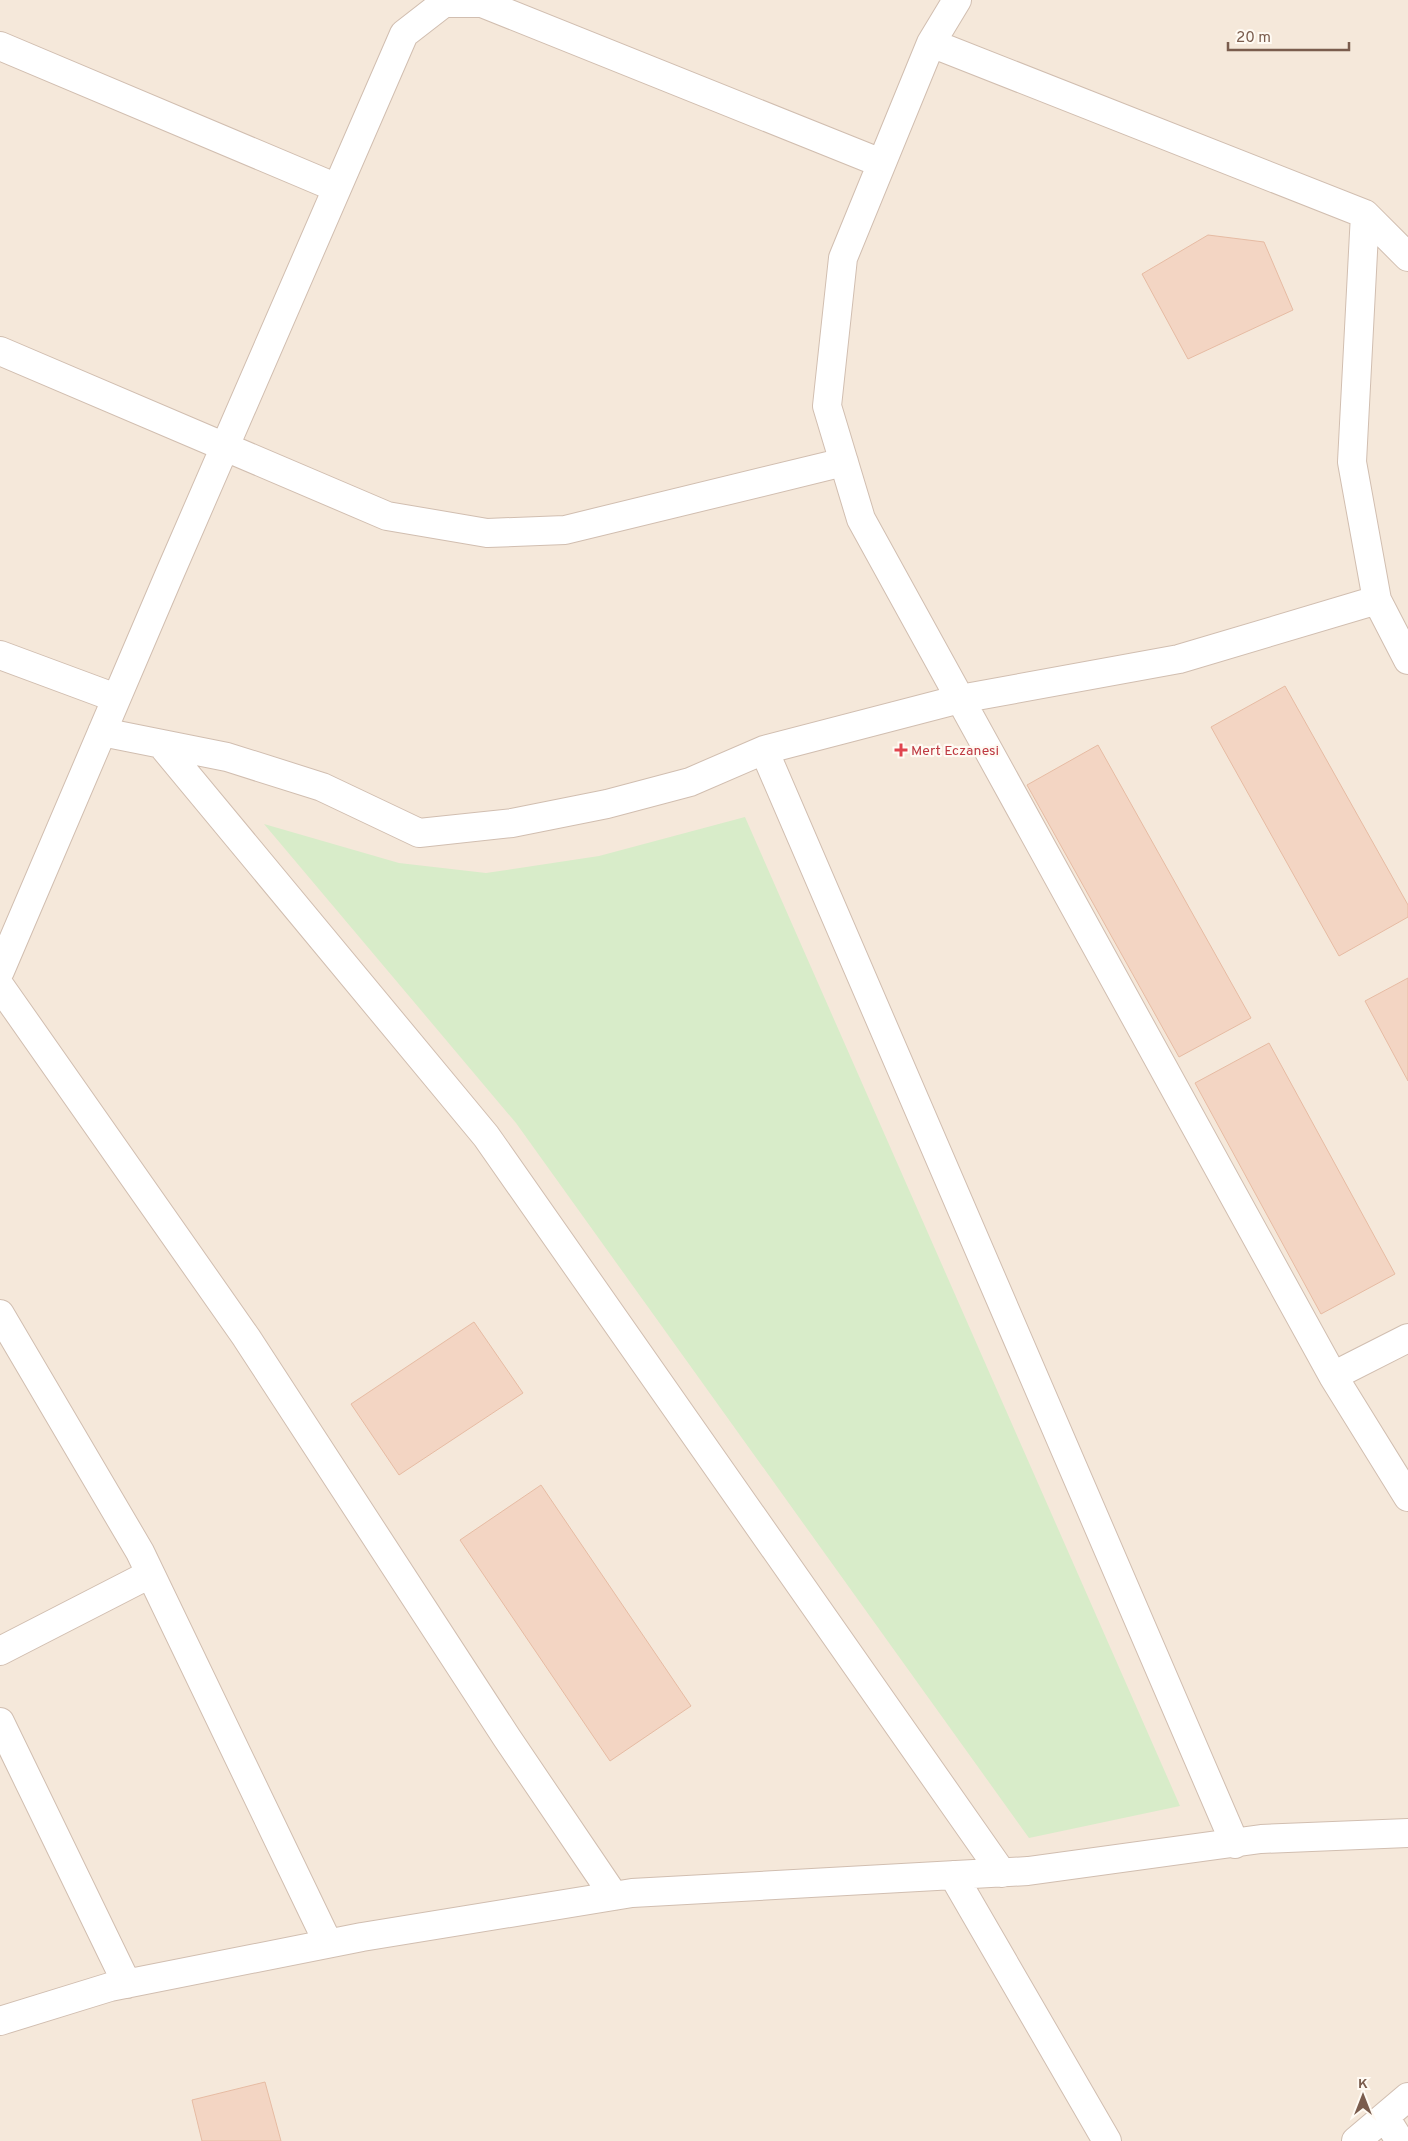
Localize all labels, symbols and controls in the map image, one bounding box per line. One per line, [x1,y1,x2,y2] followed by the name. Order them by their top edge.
[1228,20,1349,52] scale bar
[1236,29,1271,48] text: 20 m
[911,743,999,760] place label: Mert Eczanesi
[895,744,907,756] marker: Mert Eczanesi
[1338,2071,1388,2121] north arrow
[1358,2076,1368,2093] text: K

